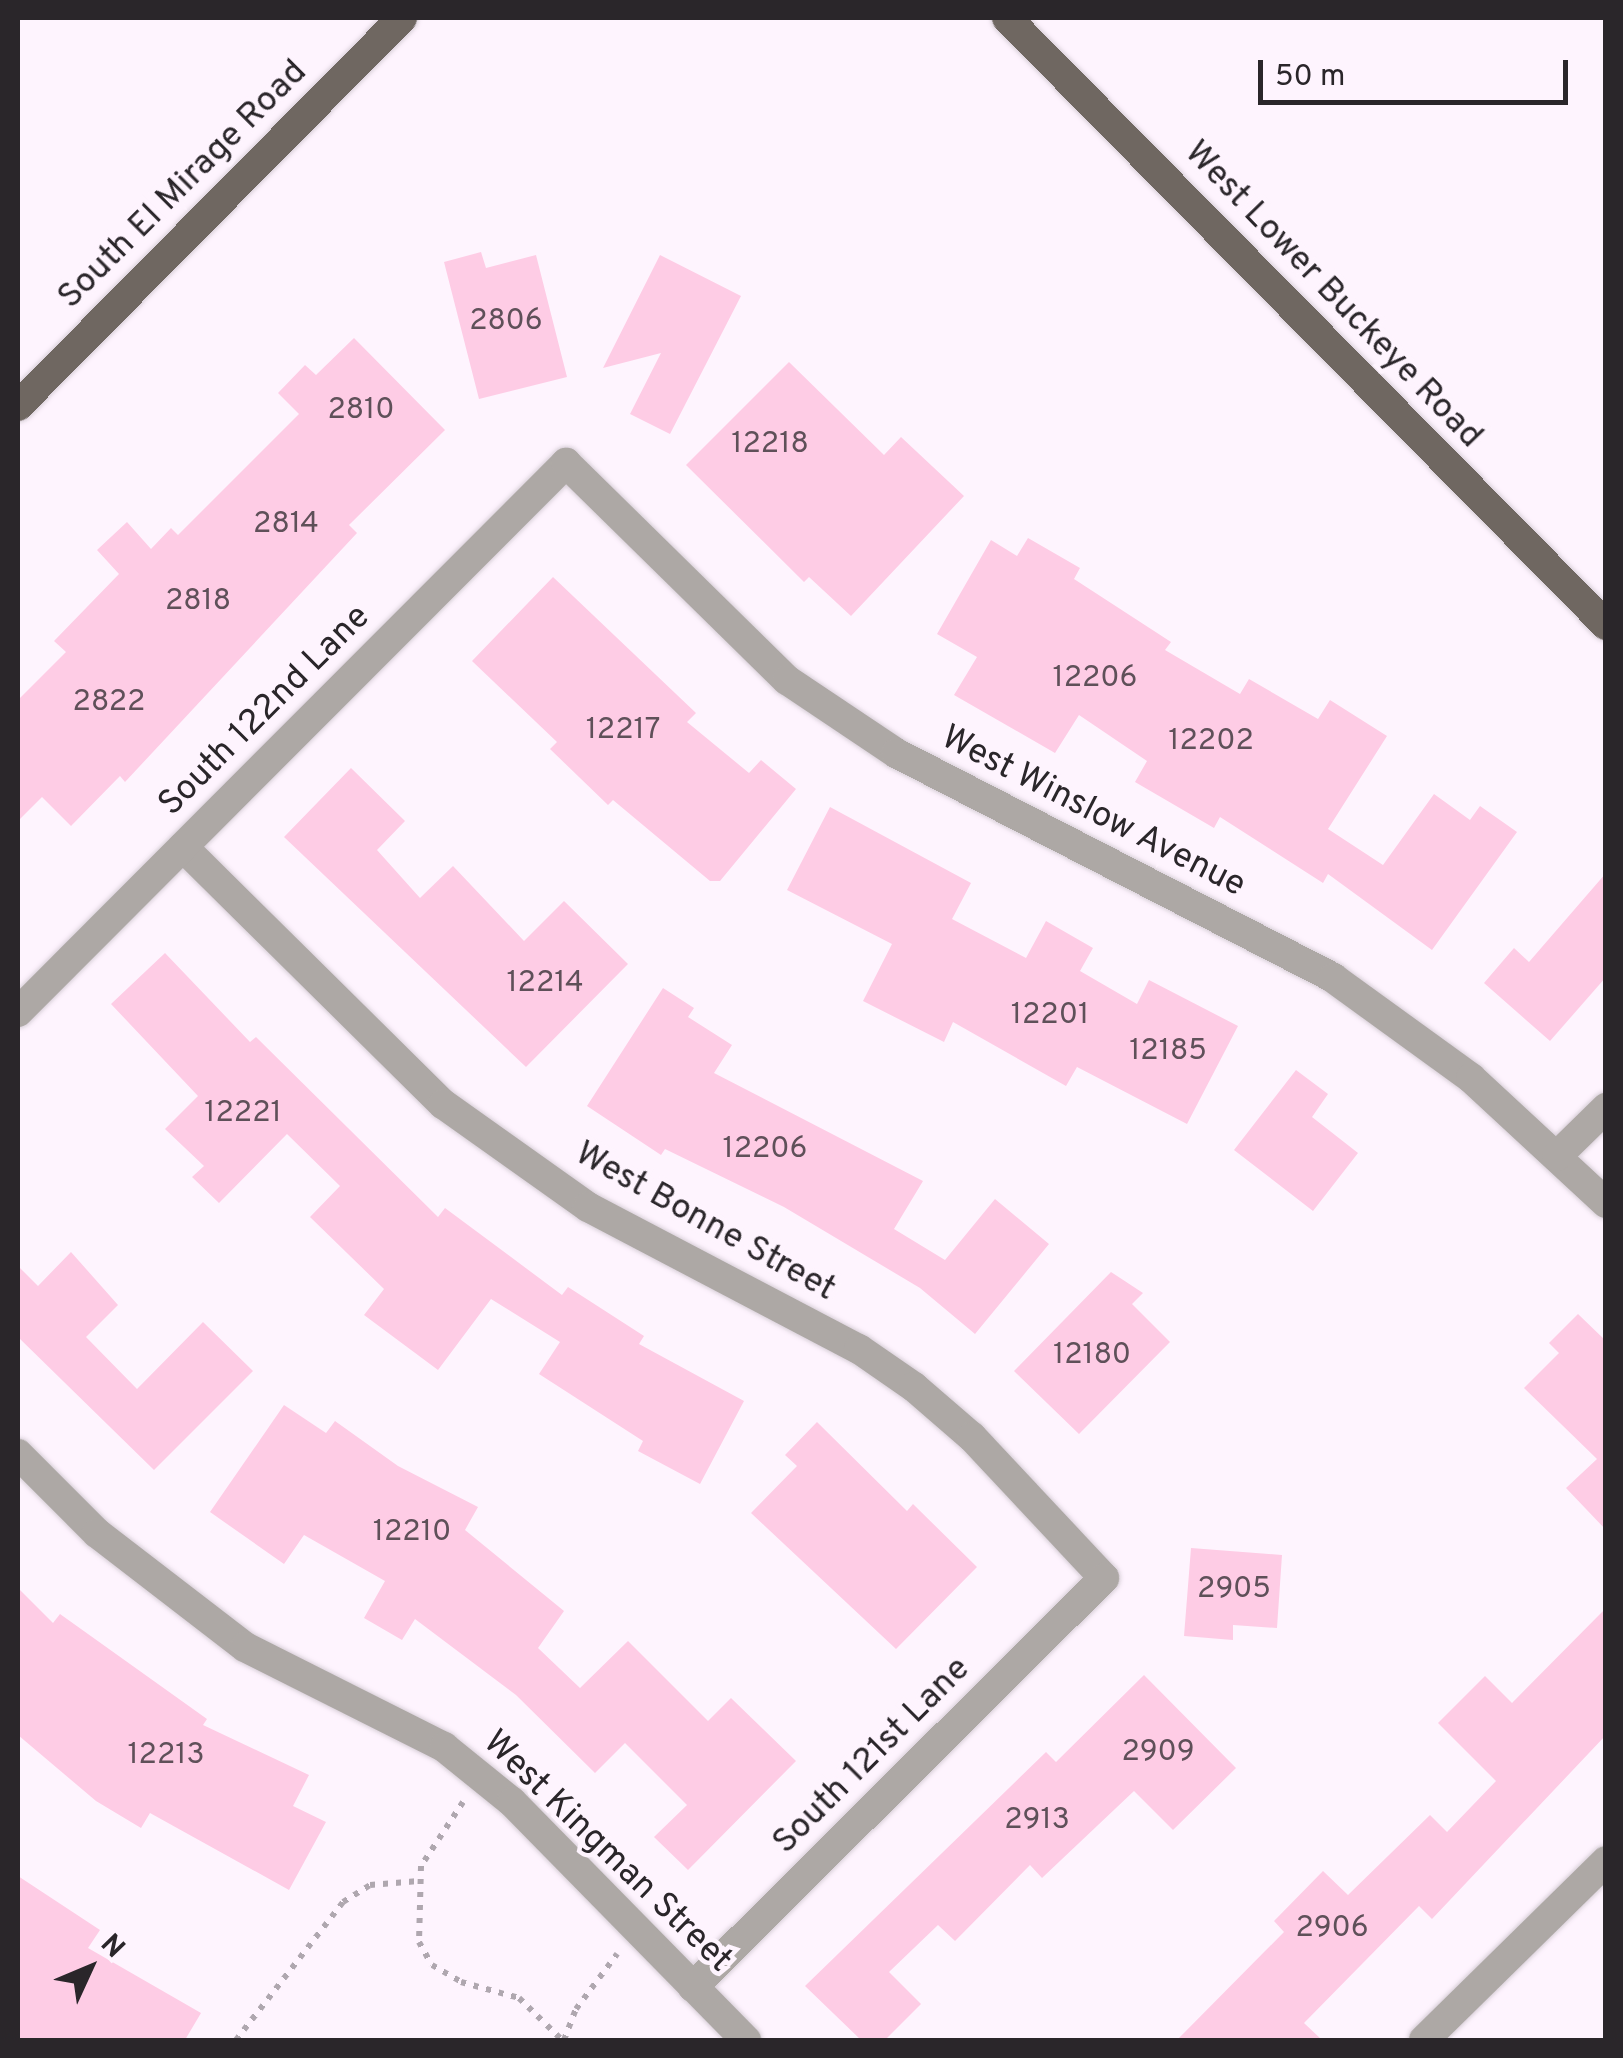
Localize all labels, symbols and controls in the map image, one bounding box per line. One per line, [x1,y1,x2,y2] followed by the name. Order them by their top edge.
[1263,40,1573,102] scale bar
[50,52,316,318] street label: South El Mirage Road
[1275,59,1345,96] text: 50 m
[1175,133,1491,457] street label: West Lower Buckeye Road
[469,304,543,340] house number: 2806
[327,393,395,429] house number: 2810
[731,427,809,463] house number: 12218
[253,507,319,543] house number: 2814
[165,584,231,620] house number: 2818
[151,597,379,825] street label: South 122nd Lane
[1052,661,1138,697] house number: 12206
[73,685,145,721] house number: 2822
[586,713,660,749] house number: 12217
[933,717,1253,907] street label: West Winslow Avenue
[1168,724,1254,760] house number: 12202
[506,966,584,1002] house number: 12214
[1011,998,1089,1034] house number: 12201
[1129,1034,1207,1070] house number: 12185
[204,1096,282,1132] house number: 12221
[722,1132,808,1168] house number: 12206
[568,1133,842,1311] street label: West Bonne Street
[1053,1338,1131,1374] house number: 12180
[373,1515,451,1551] house number: 12210
[1197,1572,1271,1608] house number: 2905
[765,1649,979,1863] street label: South 121st Lane
[474,1722,740,1982] street label: West Kingman Street
[1121,1735,1195,1771] house number: 2909
[127,1738,205,1774] house number: 12213
[1004,1803,1070,1839] house number: 2913
[1295,1911,1369,1947] house number: 2906
[40,1918,140,2018] north arrow
[92,1927,132,1967] text: N

